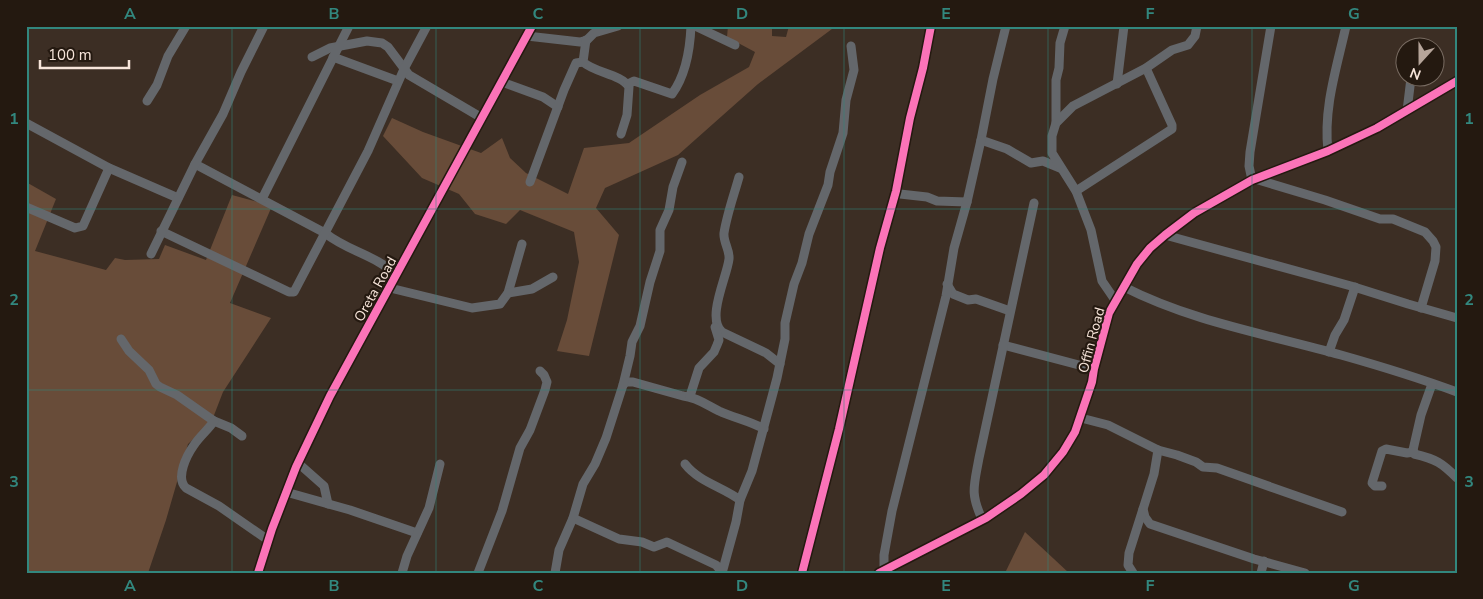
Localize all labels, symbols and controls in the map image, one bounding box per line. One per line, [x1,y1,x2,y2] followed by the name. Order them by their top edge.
[124,3,136,25] text: A
[328,3,340,25] text: B
[533,3,544,25] text: C
[736,3,748,25] text: D
[941,3,951,25] text: E
[1146,3,1155,25] text: F
[1348,3,1360,25] text: G
[40,38,129,70] scale bar
[1396,38,1446,88] north arrow
[48,45,92,65] text: 100 m
[1407,63,1424,84] text: N
[9,108,19,130] text: 1
[1464,108,1474,130] text: 1
[350,253,401,325] street label: Oreta Road
[9,289,19,311] text: 2
[1464,289,1474,311] text: 2
[1074,305,1109,375] street label: Offin Road
[9,471,19,493] text: 3
[1464,471,1474,493] text: 3
[124,575,136,597] text: A
[328,575,340,597] text: B
[533,575,544,597] text: C
[736,575,748,597] text: D
[941,575,951,597] text: E
[1146,575,1155,597] text: F
[1348,575,1360,597] text: G

